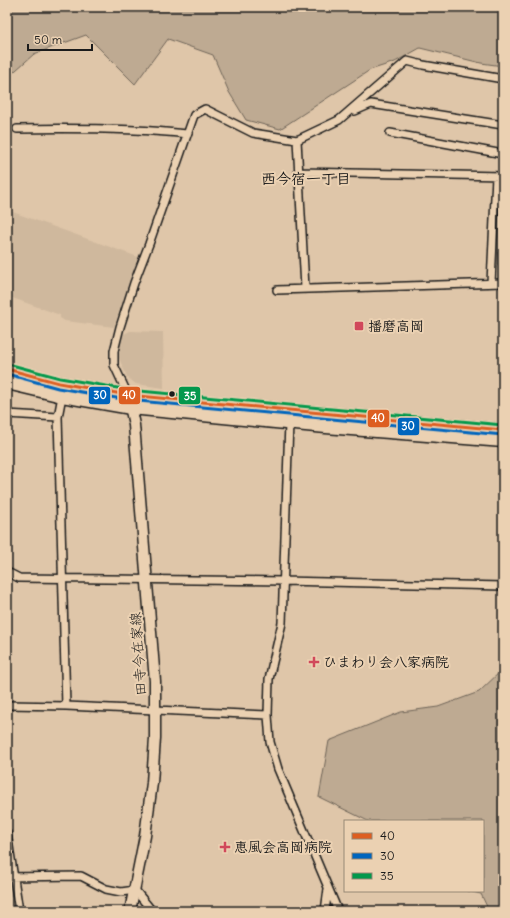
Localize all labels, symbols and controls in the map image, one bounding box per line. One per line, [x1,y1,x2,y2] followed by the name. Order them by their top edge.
[28,26,92,52] scale bar
[34,32,63,47] text: 50 m
[261,169,351,188] district label: 西今宿一丁目
[368,317,424,335] place label: 播磨高岡
[353,320,365,332] marker: 播磨高岡
[88,386,111,405] line badge: 30
[118,386,141,405] line badge: 40
[178,386,201,405] line badge: 35
[93,388,107,402] text: 30
[122,388,136,402] text: 40
[167,389,177,399] unlabelled marker
[184,389,196,403] text: 35
[367,409,390,428] line badge: 40
[371,411,385,425] text: 40
[397,417,420,436] line badge: 30
[401,419,415,433] text: 30
[126,611,150,697] street label: 田寺今在家線
[323,653,449,671] place label: ひまわり会八家病院
[308,656,320,668] marker: ひまわり会八家病院
[344,820,484,892] legend
[380,828,395,843] text: 40
[234,838,332,856] place label: 恵風会高岡病院
[219,841,231,853] marker: 恵風会高岡病院
[380,848,395,863] text: 30
[380,868,394,883] text: 35

